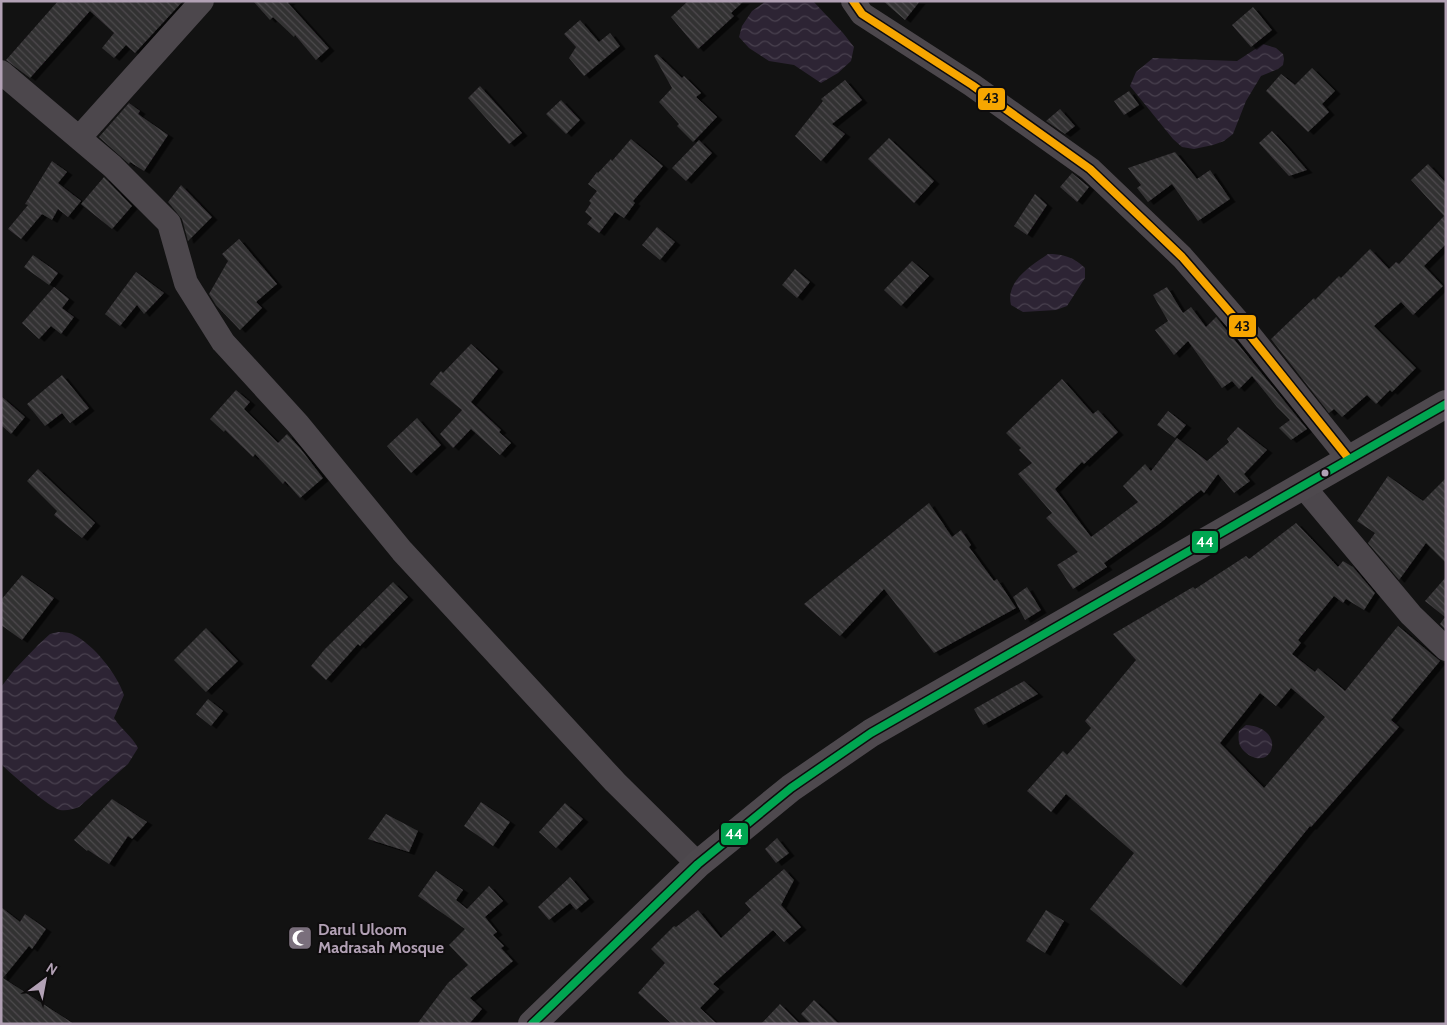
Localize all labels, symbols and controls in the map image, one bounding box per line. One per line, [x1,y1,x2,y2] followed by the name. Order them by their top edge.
[977,87,1006,111] line badge: 43
[983,89,999,107] text: 43
[1228,314,1257,338] line badge: 43
[1234,317,1250,335] text: 43
[1320,468,1330,478] unlabelled marker
[1191,530,1219,554] line badge: 44
[1196,533,1214,551] text: 44
[720,822,749,846] line badge: 44
[725,825,743,843] text: 44
[318,920,444,957] place label: Darul Uloom Madrasah Mosque
[287,925,313,951] mosque icon: Darul Uloom Madrasah Mosque
[20,955,70,1005] north arrow
[43,959,61,979] text: N

